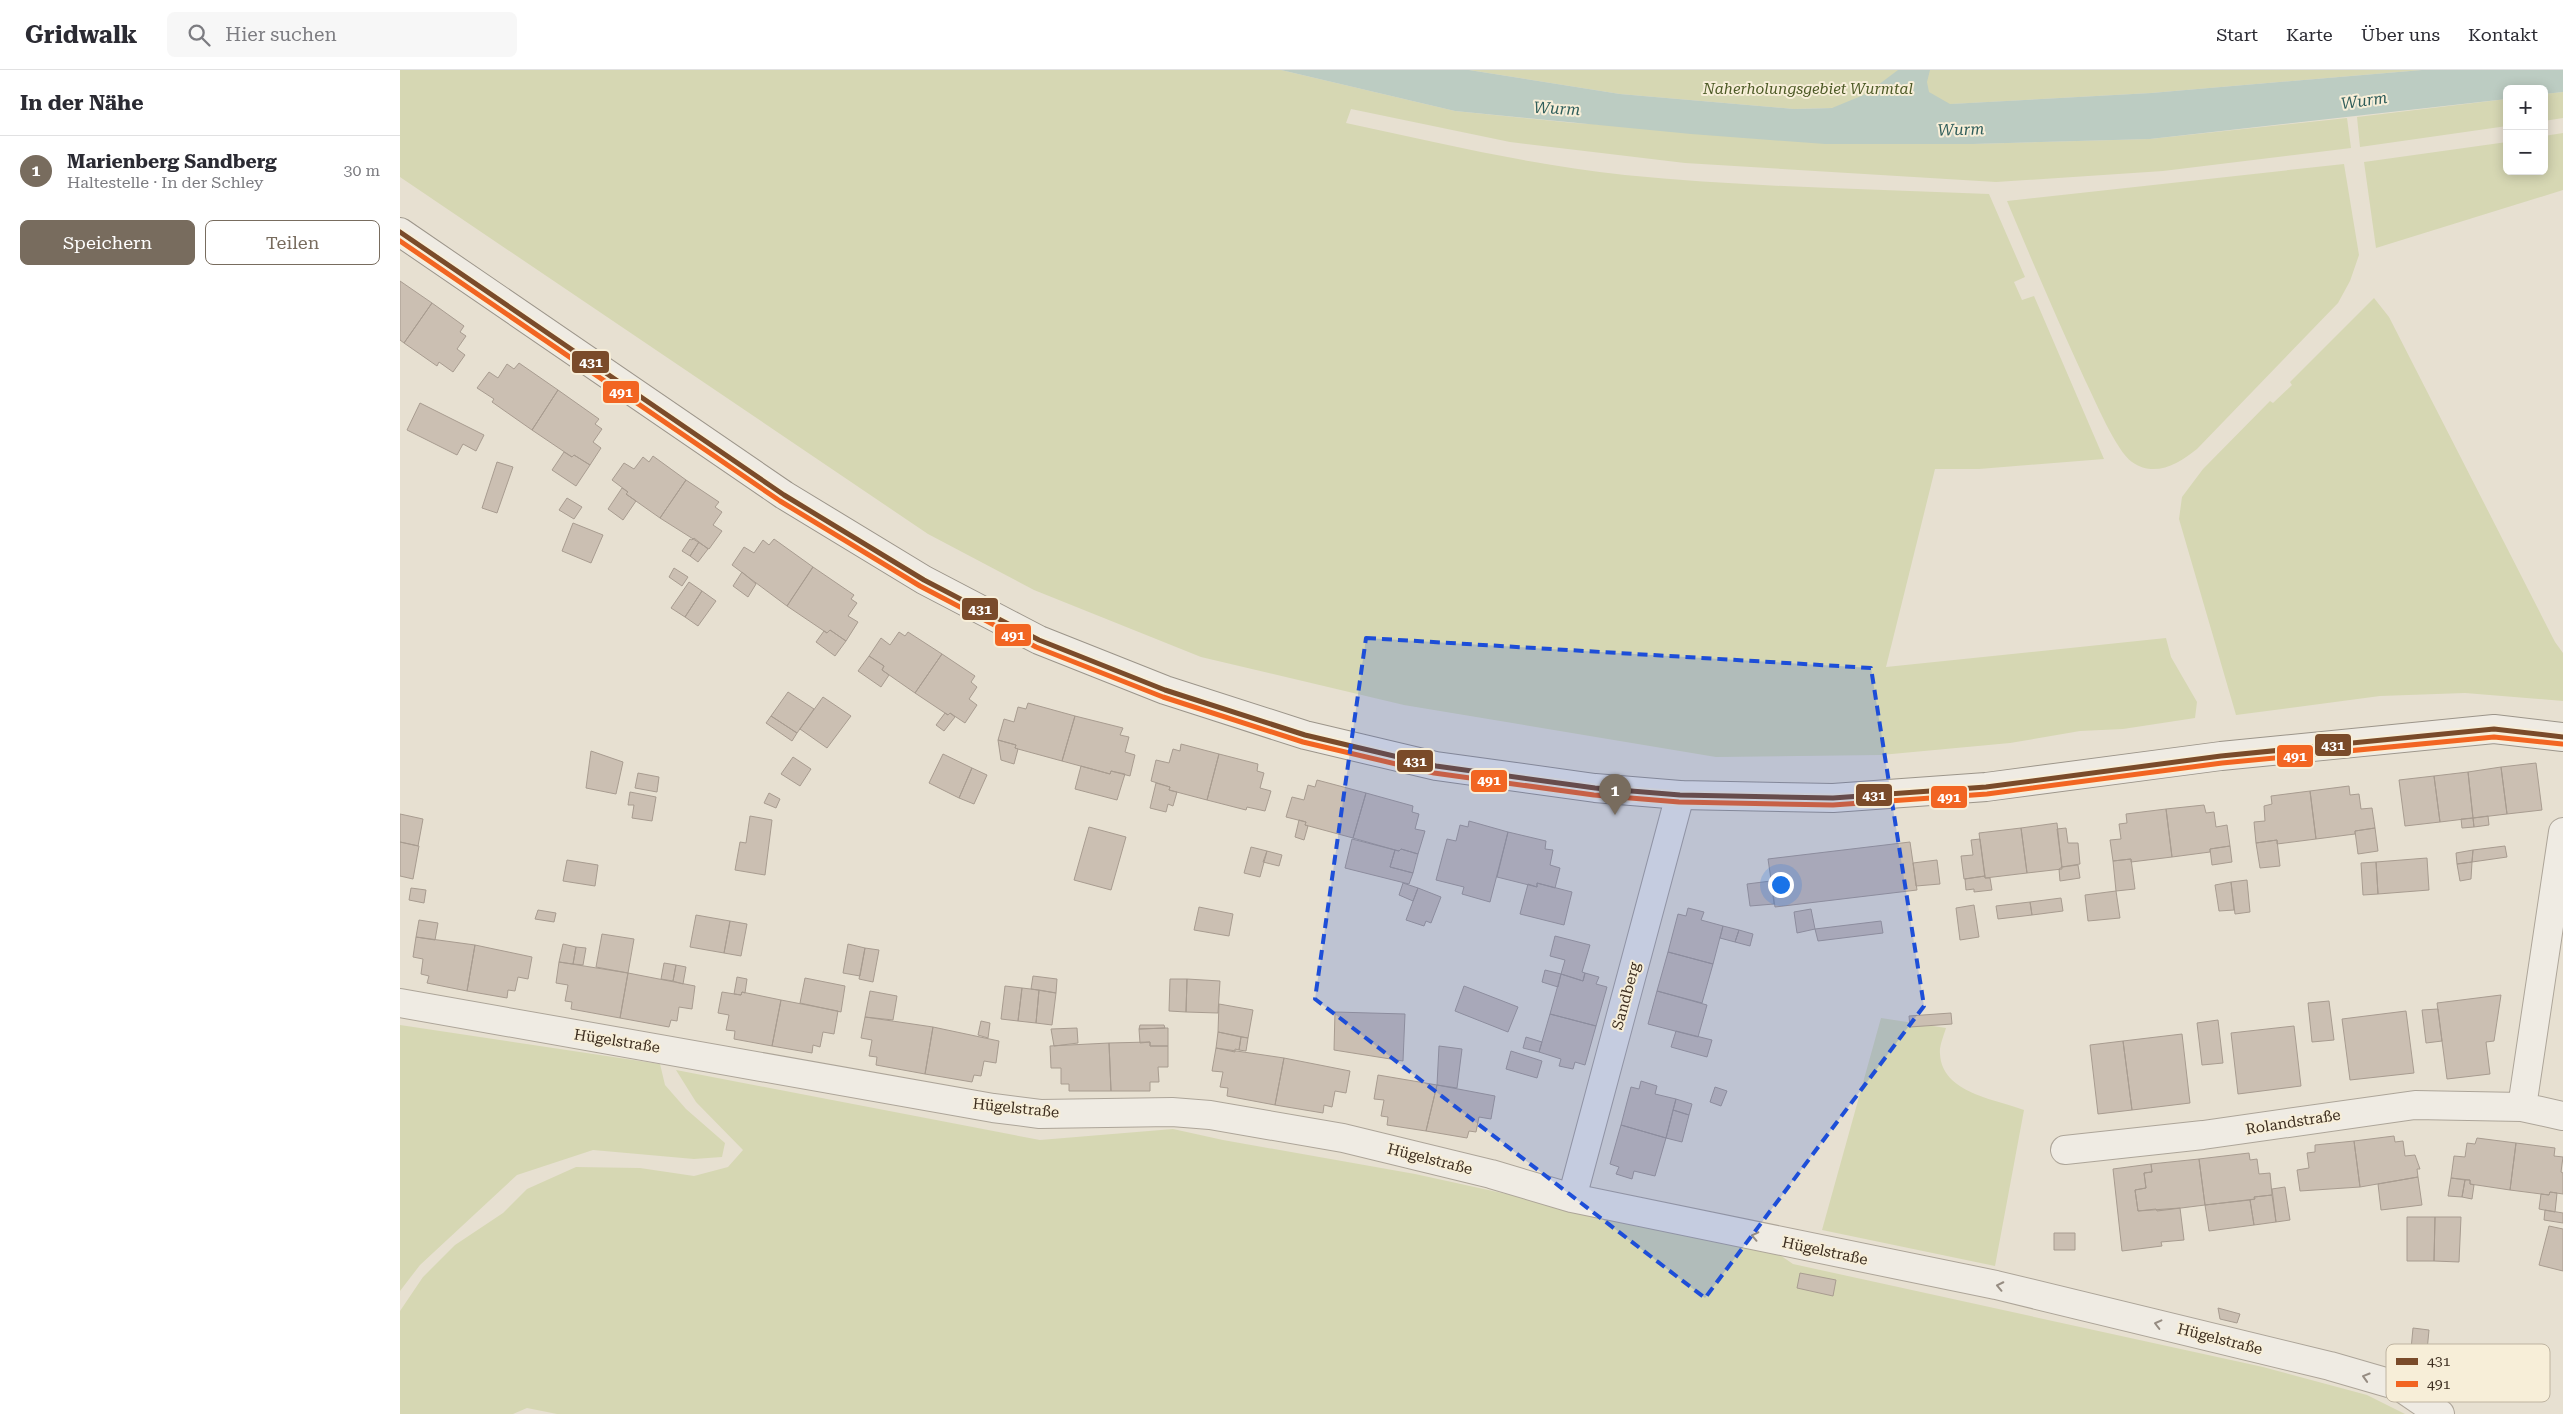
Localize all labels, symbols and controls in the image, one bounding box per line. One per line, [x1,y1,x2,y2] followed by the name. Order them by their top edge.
[167,12,517,57] search box
[25,21,137,49] text: Gridwalk
[185,21,213,49] icon: search
[225,23,337,46] text: Hier suchen
[2216,24,2258,45] text: Start
[2286,24,2333,45] text: Karte
[2361,24,2440,45] text: Über uns
[2468,24,2538,45] text: Kontakt
[1702,80,1913,98] park label: Naherholungsgebiet Wurmtal
[2503,85,2548,175] map controls
[2503,85,2548,130] button: +
[2340,88,2389,113] water label: Wurm
[20,91,143,115] text: In der Nähe
[1533,98,1581,119] water label: Wurm
[1937,119,1985,140] water label: Wurm
[2503,130,2548,175] button: −
[67,150,277,173] text: Marienberg Sandberg
[32,161,40,180] text: 1
[343,161,380,180] text: 30 m
[67,173,264,192] text: Haltestelle · In der Schley
[20,220,195,265] button: Speichern
[205,220,380,265] button: Teilen
[571,350,610,374] line badge: 431
[579,354,603,370] text: 431
[602,380,640,404] line badge: 491
[609,384,633,400] text: 491
[961,597,999,621] line badge: 431
[968,601,992,617] text: 431
[994,623,1032,647] line badge: 491
[1001,627,1025,643] text: 491
[2314,733,2352,757] line badge: 431
[2321,737,2345,753] text: 431
[2276,744,2314,768] line badge: 491
[2283,748,2307,764] text: 491
[1396,749,1434,773] line badge: 431
[1403,753,1427,769] text: 431
[1470,769,1508,793] line badge: 491
[1477,772,1501,788] text: 491
[1599,774,1631,815] pin: 1
[1855,783,1893,807] line badge: 431
[1930,785,1968,809] line badge: 491
[1862,787,1886,803] text: 431
[1937,789,1961,805] text: 491
[1768,872,1794,898] your location
[1608,960,1644,1032] street label: Sandberg
[573,1025,661,1057] street label: Hügelstraße
[972,1094,1060,1122] street label: Hügelstraße
[2244,1106,2342,1138] street label: Rolandstraße
[1386,1140,1474,1178] street label: Hügelstraße
[1750,1232,1759,1242] one-way arrow
[1781,1233,1869,1269] street label: Hügelstraße
[1995,1281,2004,1292] one-way arrow
[2153,1319,2162,1330] one-way arrow
[2176,1320,2264,1358] street label: Hügelstraße
[2386,1344,2550,1402] legend
[2427,1353,2451,1369] text: 431
[2363,1372,2371,1382] one-way arrow
[2427,1376,2451,1392] text: 491

